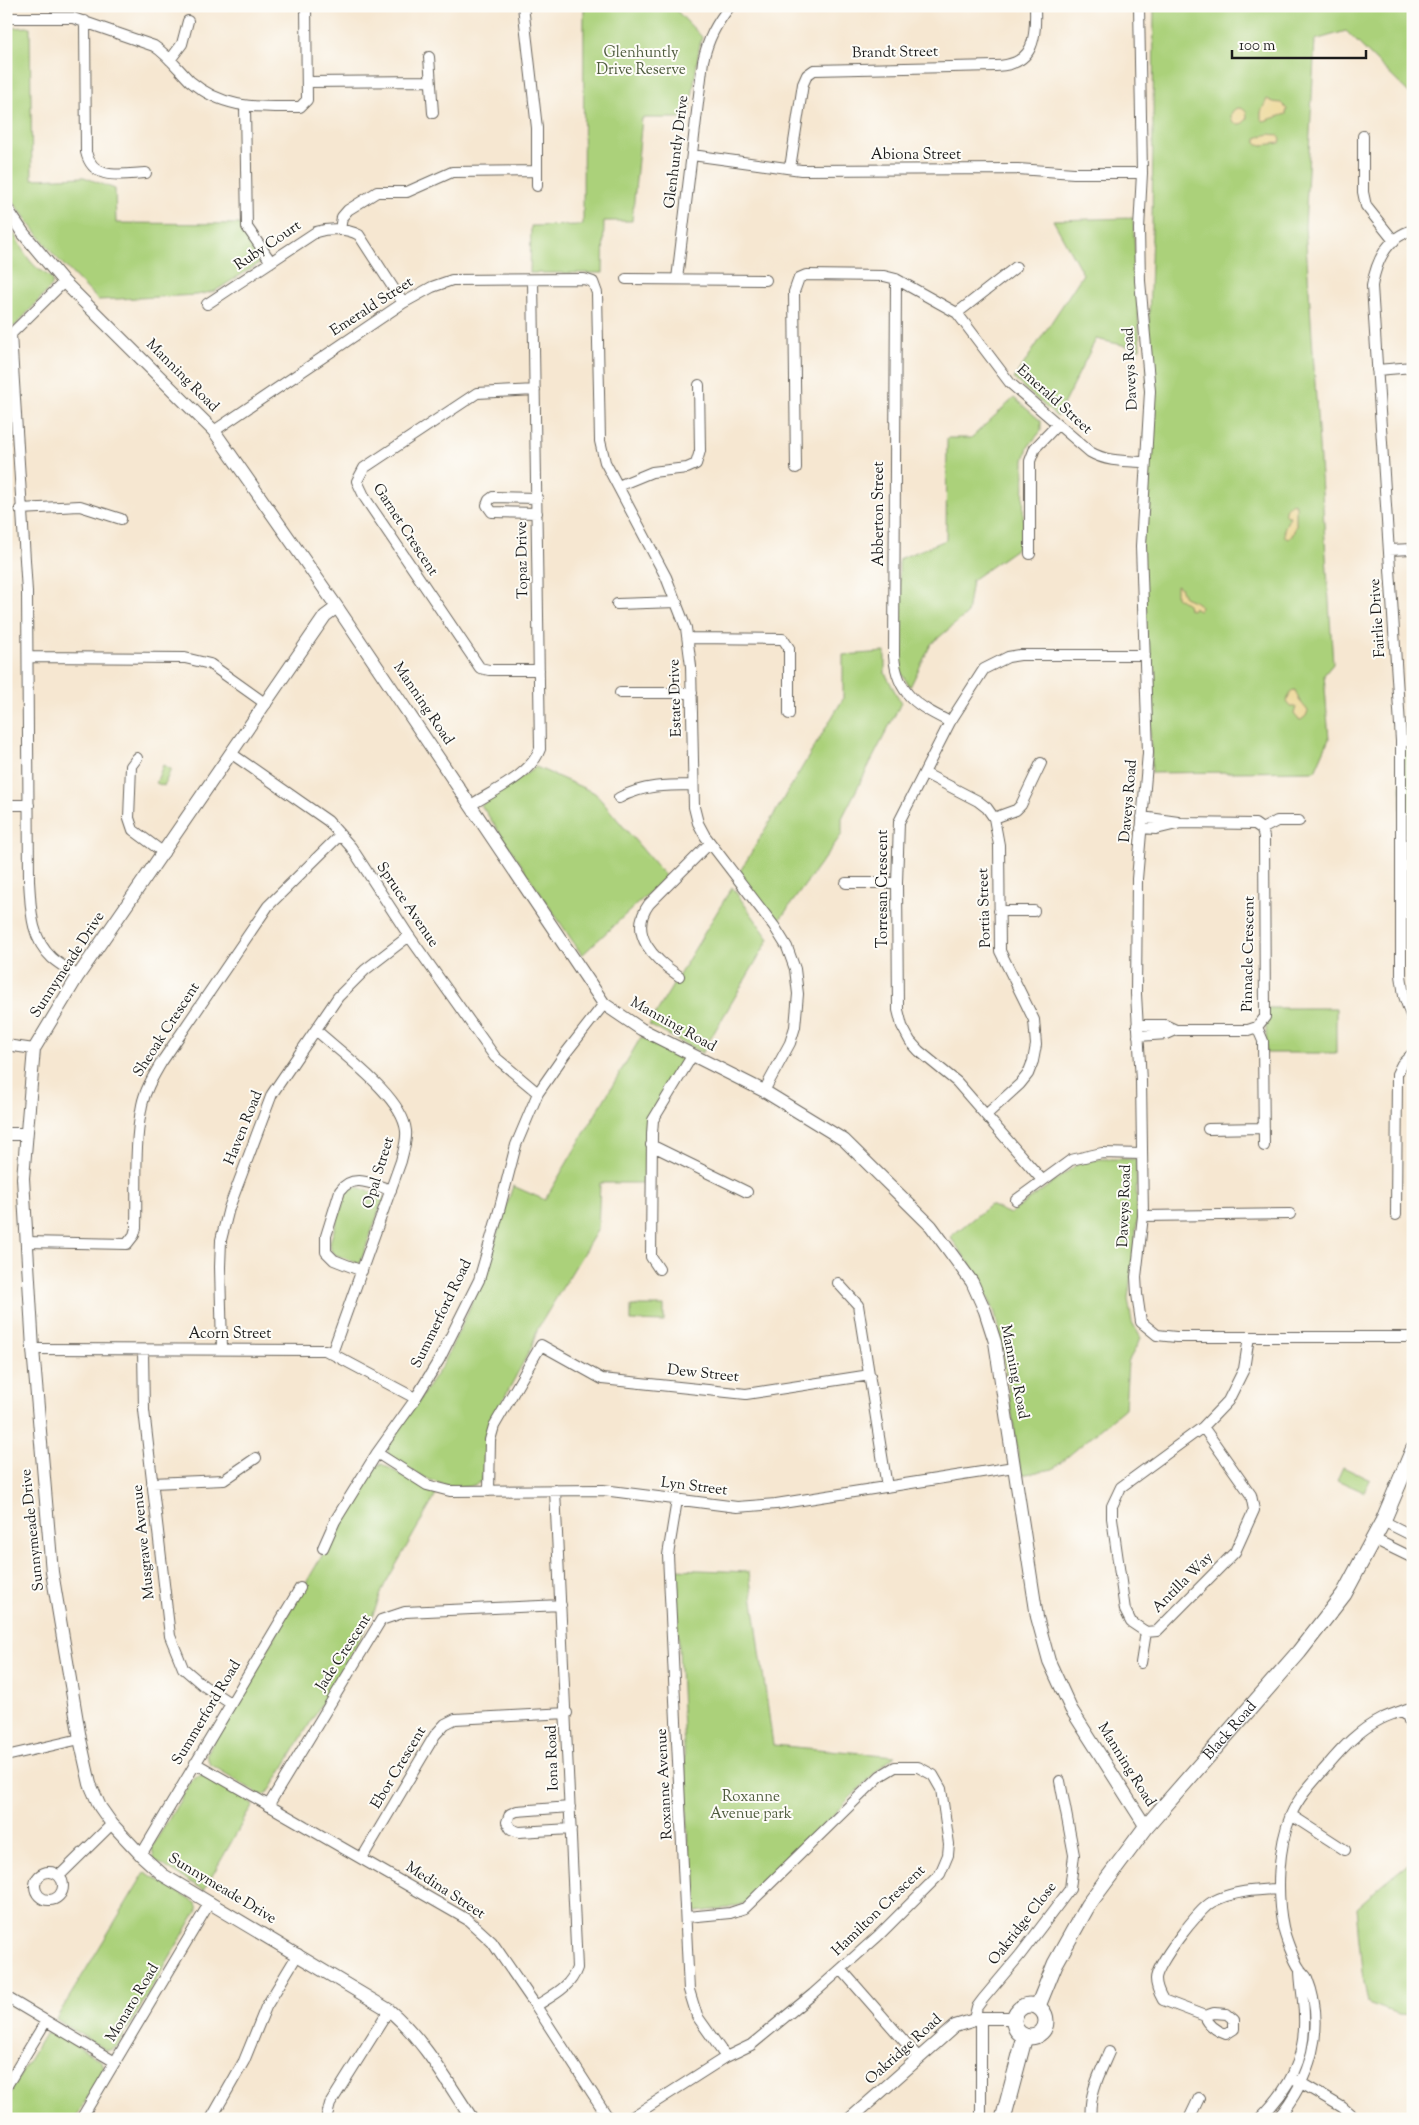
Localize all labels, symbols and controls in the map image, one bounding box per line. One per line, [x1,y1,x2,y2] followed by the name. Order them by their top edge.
[1232,28,1365,60] scale bar
[1239,36,1276,57] text: 100 m
[852,42,938,64] street label: Brandt Street
[596,43,686,81] park label: Glenhuntly Drive Reserve
[660,94,694,210] street label: Glenhuntly Drive
[871,145,961,166] street label: Abiona Street
[230,216,306,276] street label: Ruby Court
[326,272,418,342] street label: Emerald Street
[1118,326,1144,411] street label: Daveys Road
[141,335,224,418] street label: Manning Road
[1012,360,1096,440] street label: Emerald Street
[869,461,890,567] street label: Abberton Street
[367,480,443,580] street label: Garnet Crescent
[512,521,534,599] street label: Topaz Drive
[1365,578,1391,658] street label: Fairlie Drive
[388,658,459,750] street label: Manning Road
[664,659,688,737] street label: Estate Drive
[1115,758,1143,843] street label: Daveys Road
[873,830,894,948] street label: Torresan Crescent
[371,858,443,952] street label: Spruce Avenue
[973,868,997,948] street label: Portia Street
[1237,896,1261,1012] street label: Pinnacle Crescent
[26,908,110,1022] street label: Sunnymeade Drive
[128,979,206,1081] street label: Sheoak Crescent
[626,993,720,1058] street label: Manning Road
[220,1087,269,1168] street label: Haven Road
[358,1134,400,1212] street label: Opal Street
[1113,1164,1137,1248] street label: Daveys Road
[406,1255,478,1372] street label: Summerford Road
[995,1323,1034,1421] street label: Manning Road
[189,1324,271,1345] street label: Acorn Street
[666,1360,740,1388] street label: Dew Street
[16,1468,50,1592] street label: Sunnymeade Drive
[660,1473,728,1501] street label: Lyn Street
[128,1483,160,1601] street label: Musgrave Avenue
[1148,1547,1219,1618] street label: Antilla Way
[311,1611,377,1696] street label: Jade Crescent
[167,1656,247,1769] street label: Summerford Road
[1199,1696,1262,1765] street label: Black Road
[1092,1719,1161,1812] street label: Manning Road
[366,1723,432,1813] street label: Ebor Crescent
[541,1724,565,1791] street label: Iona Road
[652,1728,678,1840] street label: Roxanne Avenue
[710,1787,792,1825] park label: Roxanne Avenue park
[164,1848,280,1930] street label: Sunnymeade Drive
[401,1857,489,1925] street label: Medina Street
[828,1861,930,1961] street label: Hamilton Crescent
[984,1878,1062,1970] street label: Oakridge Close
[101,1959,165,2046] street label: Monaro Road
[861,2009,947,2090] street label: Oakridge Road

